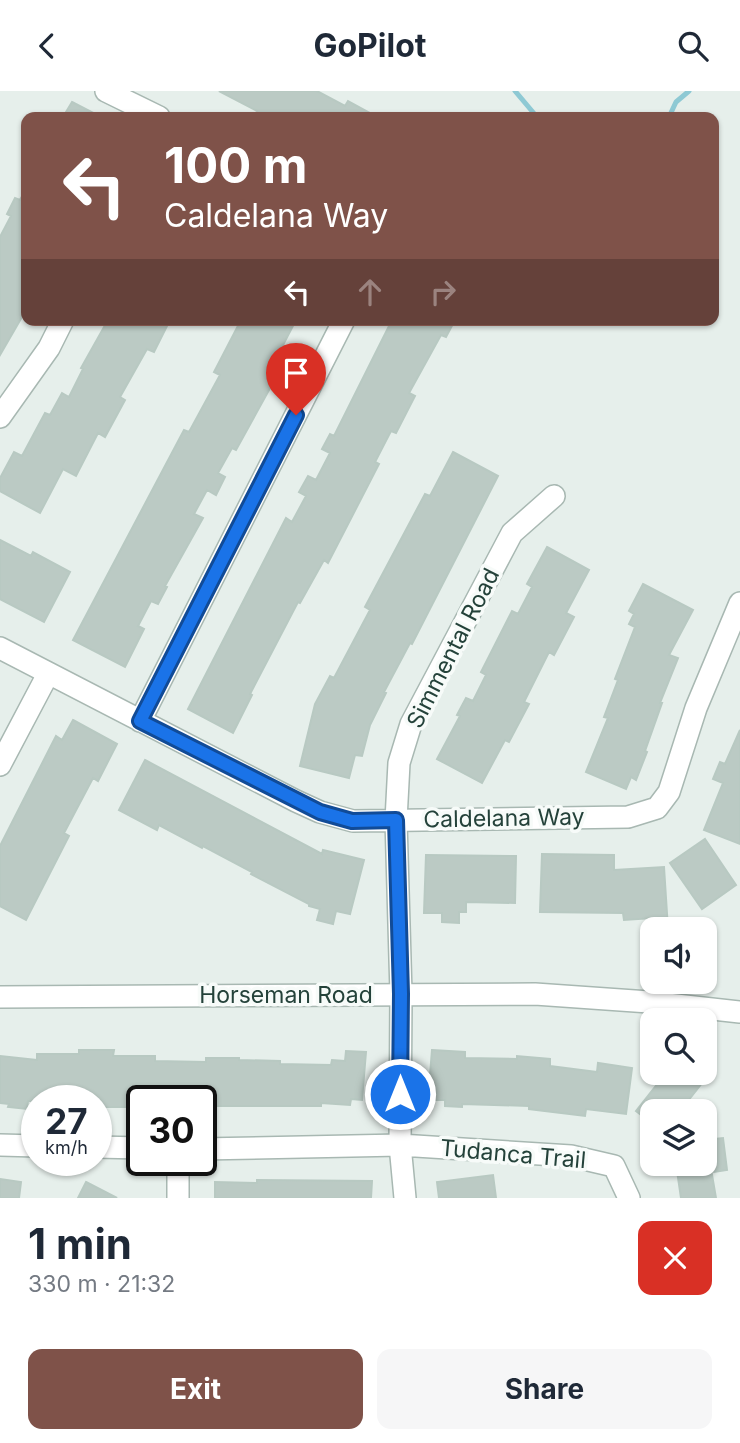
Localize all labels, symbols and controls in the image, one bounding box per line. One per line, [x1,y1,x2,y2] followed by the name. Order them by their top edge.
[313,26,427,65] text: GoPilot
[28,27,66,65] icon: back
[674,27,712,65] icon: search
[164,136,308,195] text: 100 m
[49,140,140,231] icon: left
[164,196,388,235] text: Caldelana Way
[278,273,316,311] icon: left
[351,273,389,311] icon: ahead
[424,273,462,311] icon: right
[266,343,326,415] pin
[277,354,315,392] icon: arrive
[401,563,505,733] street label: Simmental Road
[423,803,585,833] street label: Caldelana Way
[640,917,717,1176] map controls
[640,917,717,994] button: sound
[199,981,373,1009] street label: Horseman Road
[640,1008,717,1085] button: search
[363,1057,437,1131] position arrow
[126,1085,217,1176] speed limit sign: 30
[640,1099,717,1176] button: layers
[45,1100,88,1142] text: 27
[439,1134,587,1174] street label: Tudanca Trail
[45,1137,88,1158] text: km/h
[28,1218,132,1269] text: 1 min
[638,1221,712,1295] button: close
[28,1270,175,1298] text: 330 m · 21:32
[28,1349,363,1429] button: Exit
[377,1349,712,1429] button: Share

